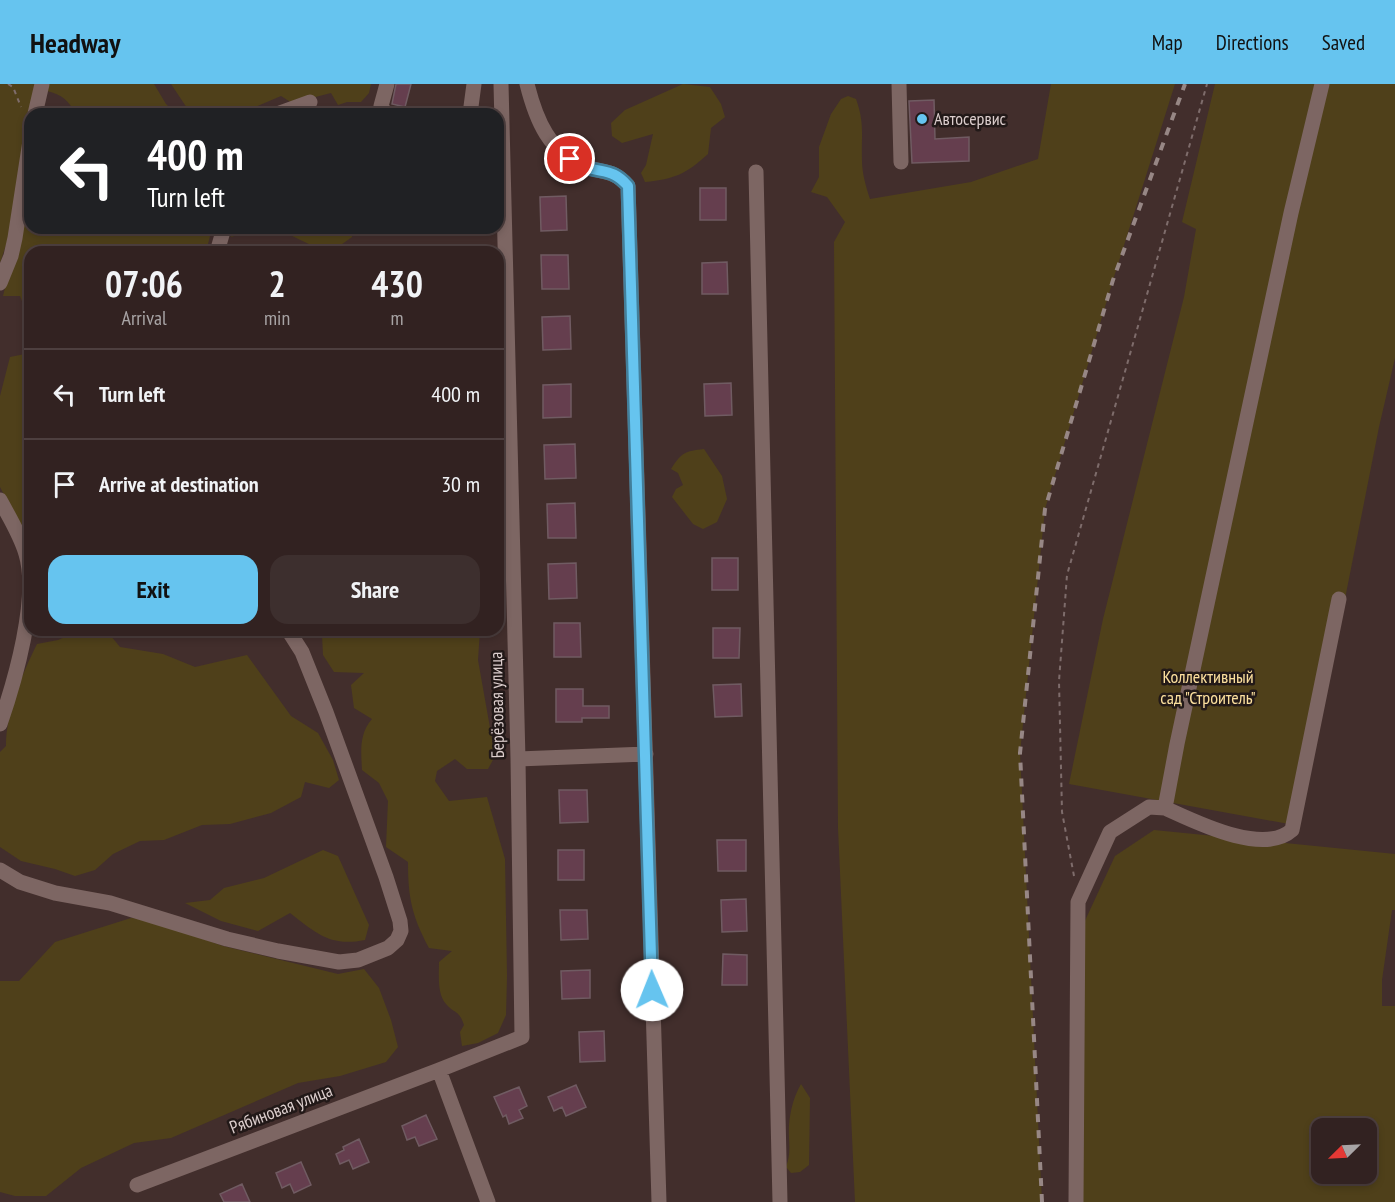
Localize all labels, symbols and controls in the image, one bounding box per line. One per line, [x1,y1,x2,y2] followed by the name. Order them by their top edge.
[30,24,120,61] text: Headway
[1152,29,1183,56] text: Map
[1216,29,1289,56] text: Directions
[1322,29,1365,56] text: Saved
[934,107,1007,130] place label: Автосервис
[915,112,929,126] marker: Автосервис
[147,127,244,182] text: 400 m
[48,132,126,210] icon: left
[544,133,595,184] pin
[553,142,586,175] icon: arrive
[147,180,225,214] text: Turn left
[105,260,183,307] text: 07:06
[268,260,286,307] text: 2
[371,260,423,307] text: 430
[121,305,167,331] text: Arrival
[264,305,290,331] text: min
[391,305,404,331] text: m
[48,378,81,411] icon: left
[99,380,165,408] text: Turn left
[431,380,480,408] text: 400 m
[48,468,81,501] icon: arrive
[99,470,259,498] text: Arrive at destination
[441,470,480,498] text: 30 m
[48,555,258,624] button: Exit
[270,555,480,624] button: Share
[484,651,509,759] street label: Берёзовая улица
[1160,665,1256,709] park label: Коллективный сад "Строитель"
[620,958,684,1022] position arrow
[226,1078,336,1139] street label: Рябиновая улица
[1311,1118,1377,1184] north arrow
[1311,1118,1377,1184] map controls

